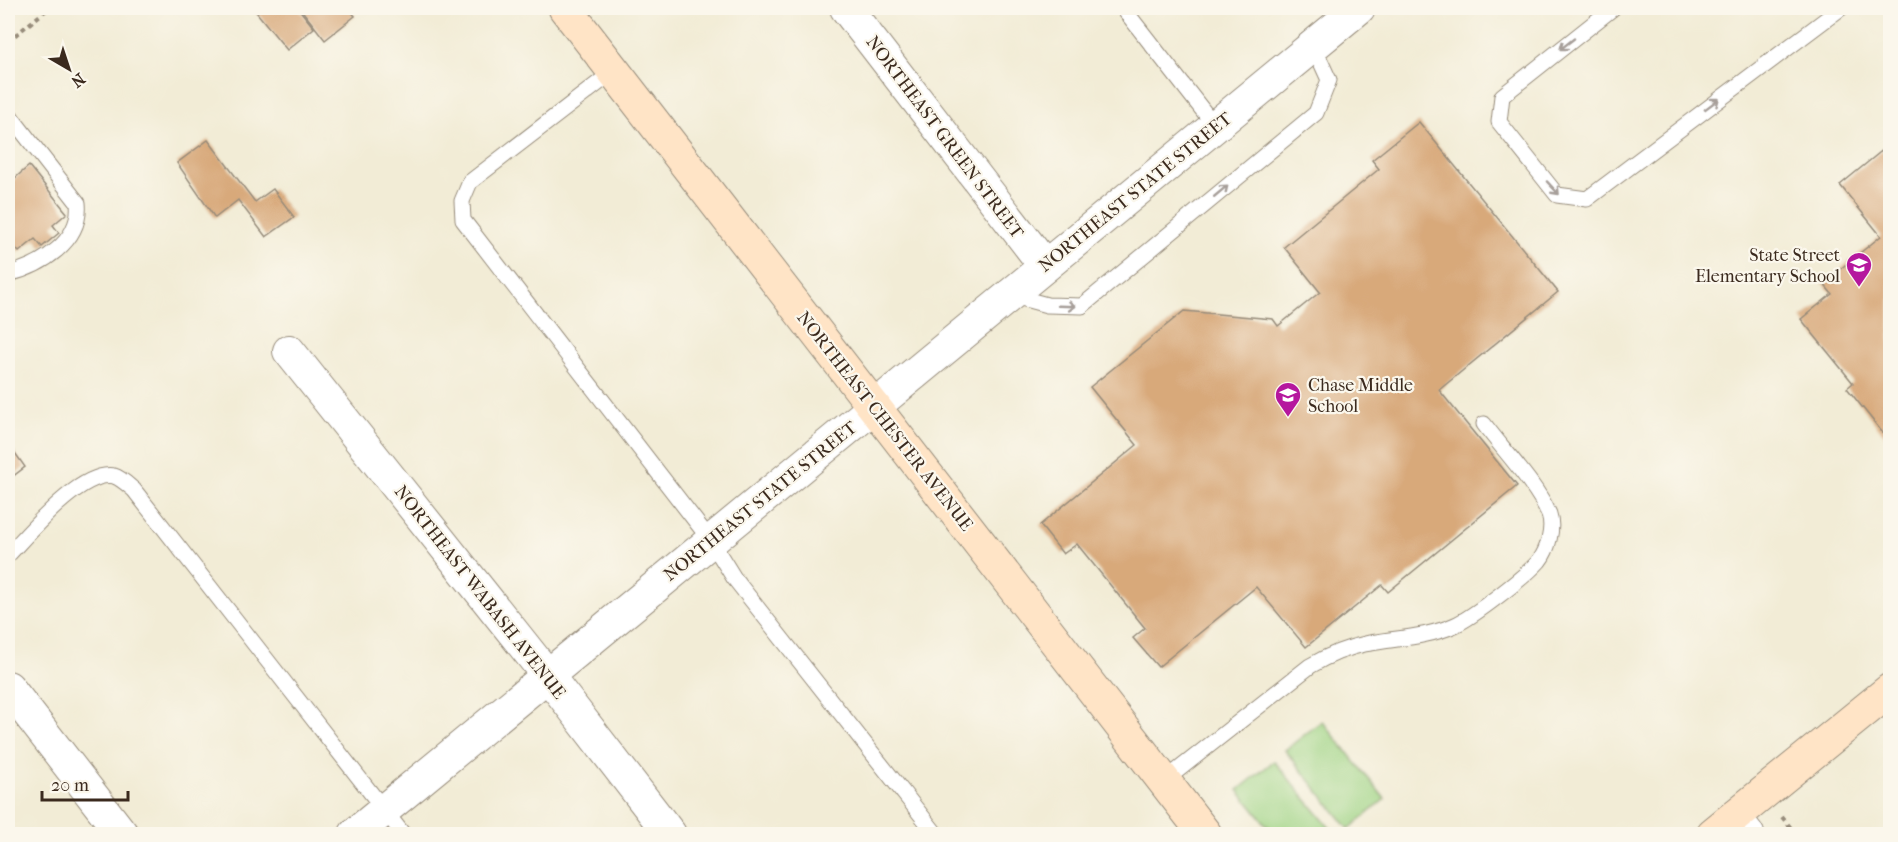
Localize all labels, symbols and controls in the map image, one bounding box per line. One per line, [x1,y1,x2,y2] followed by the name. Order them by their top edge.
[862,32,1028,243] street label: NORTHEAST GREEN STREET
[1560,37,1576,50] one-way arrow
[39,39,99,99] north arrow
[67,69,89,92] text: N
[1704,98,1720,111] one-way arrow
[1035,108,1237,277] street label: NORTHEAST STATE STREET
[1545,179,1559,195] one-way arrow
[1213,185,1229,198] one-way arrow
[1695,245,1841,287] place label: State Street Elementary School
[1844,250,1874,288] school or university icon: State Street Elementary School
[1057,300,1077,311] one-way arrow
[792,307,977,535] street label: NORTHEAST CHESTER AVENUE
[1308,375,1413,417] place label: Chase Middle School
[1273,380,1303,418] school or university icon: Chase Middle School
[660,417,862,586] street label: NORTHEAST STATE STREET
[390,481,570,703] street label: NORTHEAST WABASH AVENUE
[42,764,128,802] scale bar
[51,775,89,796] text: 20 m

